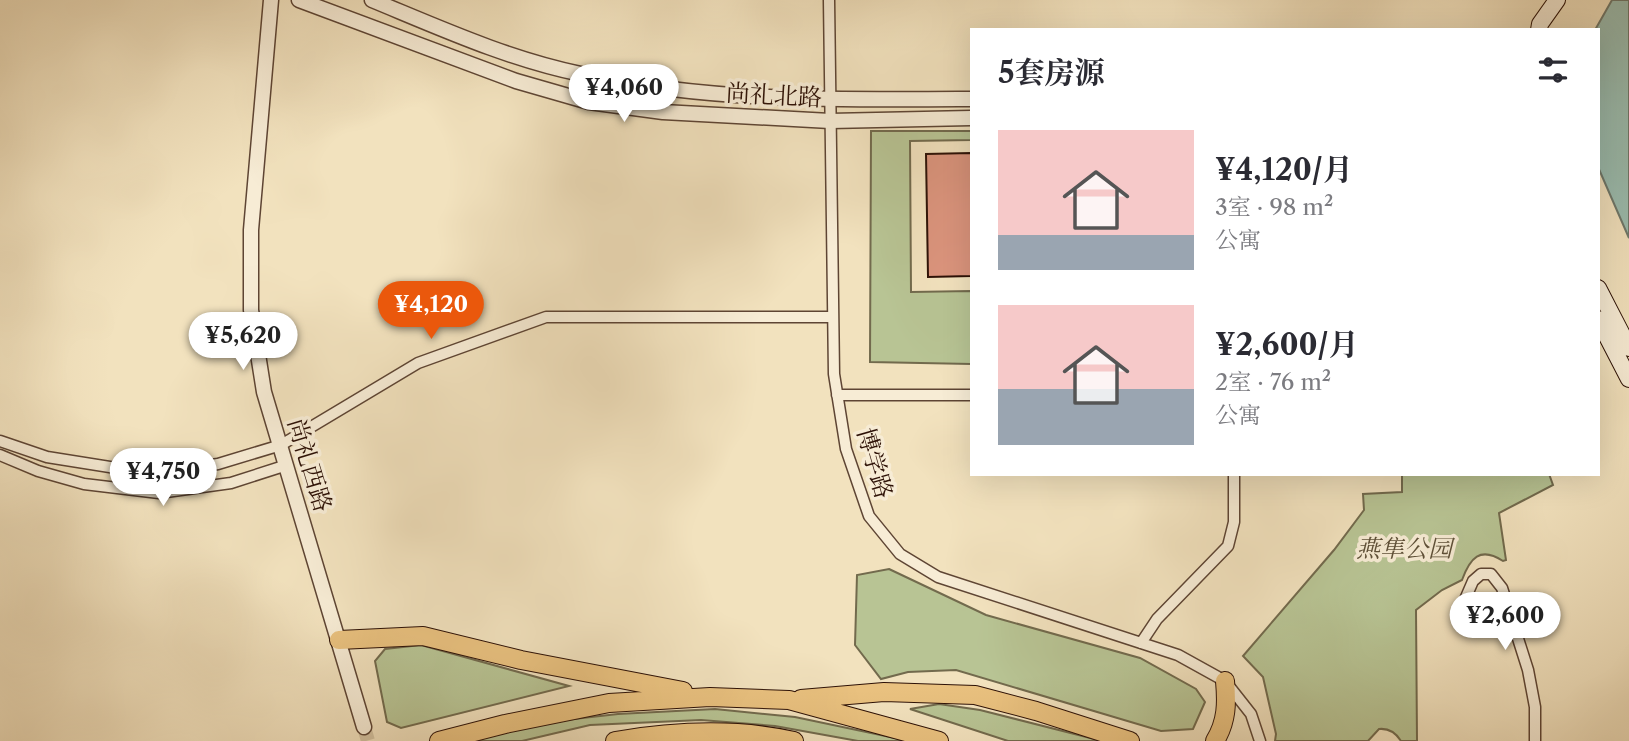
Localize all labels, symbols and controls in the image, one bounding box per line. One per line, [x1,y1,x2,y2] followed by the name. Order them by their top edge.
[1534,51,1572,89] icon: filters
[998,54,1105,91] text: 5套房源
[567,64,681,124] pin: ¥4,060
[585,73,663,101] text: ¥4,060
[725,78,823,112] street label: 尚礼北路
[1215,151,1353,188] text: ¥4,120/月
[1054,158,1138,242] icon: home
[1215,193,1333,221] text: 3室 · 98 m²
[1215,226,1261,254] text: 公寓
[374,282,488,341] pin: ¥4,120
[394,290,468,318] text: ¥4,120
[186,312,300,372] pin: ¥5,620
[205,321,281,349] text: ¥5,620
[1215,326,1358,363] text: ¥2,600/月
[1054,333,1138,417] icon: home
[1215,368,1331,396] text: 2室 · 76 m²
[1215,401,1261,429] text: 公寓
[282,415,338,515] street label: 尚礼西路
[851,424,899,502] street label: 博学路
[106,448,220,508] pin: ¥4,750
[126,457,200,485] text: ¥4,750
[1356,534,1456,563] park label: 燕隼公园
[1448,592,1562,652] pin: ¥2,600
[1466,601,1544,629] text: ¥2,600

